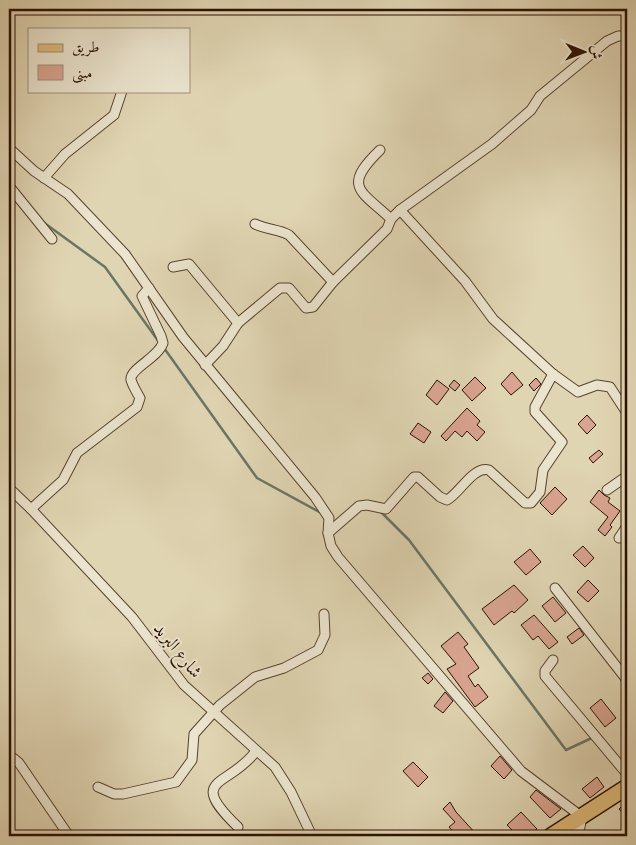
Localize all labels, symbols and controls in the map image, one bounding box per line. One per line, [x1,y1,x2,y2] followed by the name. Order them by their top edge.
[28,28,190,92] legend
[558,28,608,78] north arrow
[72,38,99,57] text: طريق
[588,45,605,59] text: ش
[72,64,92,84] text: مبنى
[146,618,207,685] street label: شارع البريد

